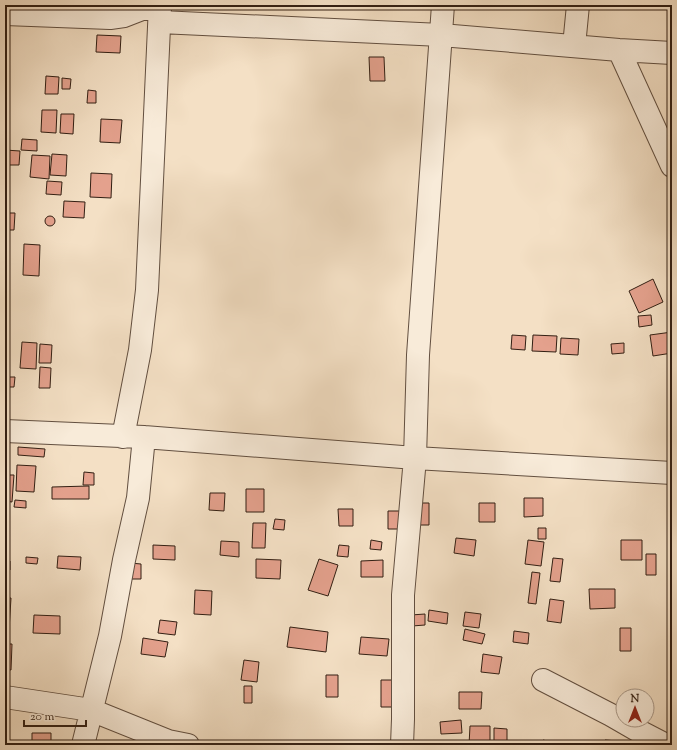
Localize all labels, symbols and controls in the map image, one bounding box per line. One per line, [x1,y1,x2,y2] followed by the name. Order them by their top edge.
[615,688,655,728] north arrow
[630,691,640,707] text: N
[24,702,86,728] scale bar
[30,708,55,726] text: 20 m

